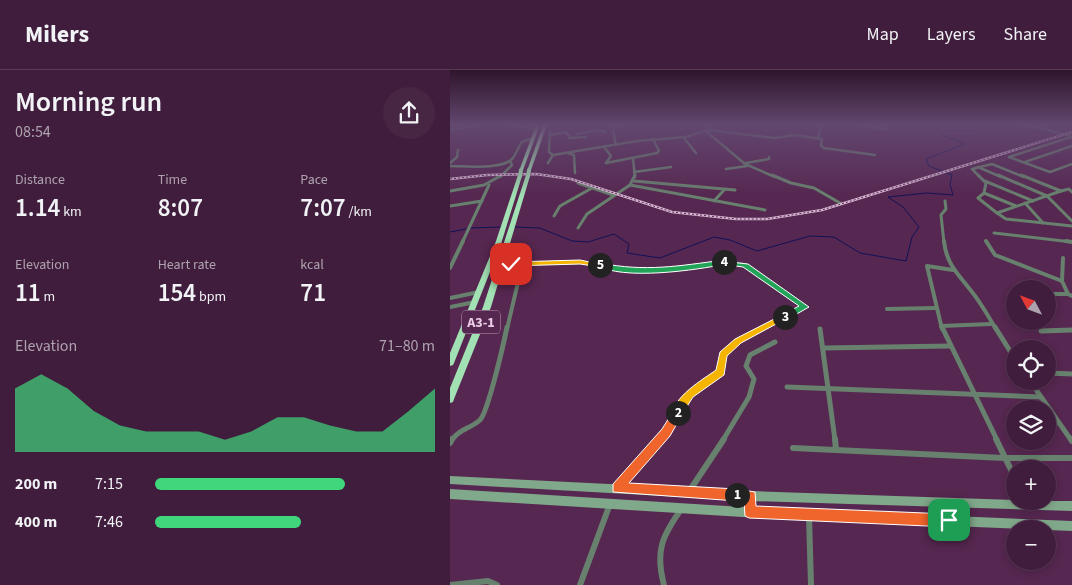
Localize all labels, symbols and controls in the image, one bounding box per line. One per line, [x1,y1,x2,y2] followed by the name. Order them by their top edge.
[25,17,89,52] text: Milers
[867,22,899,47] text: Map
[927,22,976,47] text: Layers
[1004,22,1047,47] text: Share
[15,82,162,122] text: Morning run
[383,87,435,139] button: share
[15,121,51,143] text: 08:54
[15,170,65,190] text: Distance
[158,170,187,190] text: Time
[300,170,328,190] text: Pace
[15,190,60,226] text: 1.14
[158,190,203,226] text: 8:07
[300,190,346,226] text: 7:07
[60,202,82,222] text: km
[346,202,372,222] text: /km
[490,243,532,285] pin
[497,250,525,278] icon: check
[712,250,736,274] pin: 4
[588,252,612,278] pin: 5
[721,252,728,272] text: 4
[15,255,70,275] text: Elevation
[158,255,216,275] text: Heart rate
[300,255,324,275] text: kcal
[597,255,604,275] text: 5
[15,275,41,311] text: 11
[158,275,196,311] text: 154
[300,275,326,311] text: 71
[1006,280,1056,330] north arrow
[1006,280,1056,570] map controls
[41,287,55,307] text: m
[196,287,226,307] text: bpm
[772,304,798,330] pin: 3
[782,307,789,327] text: 3
[462,310,500,334] road number: A3-1
[15,335,77,357] text: Elevation
[379,335,435,357] text: 71–80 m
[1006,340,1056,390] button: locate
[666,400,690,426] pin: 2
[1006,400,1056,450] button: layers
[675,403,682,423] text: 2
[1006,460,1056,510] button: +
[15,473,57,495] text: 200 m
[95,473,123,495] text: 7:15
[724,482,750,508] pin: 1
[734,485,741,505] text: 1
[928,499,970,541] pin
[935,506,963,534] icon: arrive
[15,511,57,533] text: 400 m
[95,511,123,533] text: 7:46
[1006,520,1056,570] button: −

